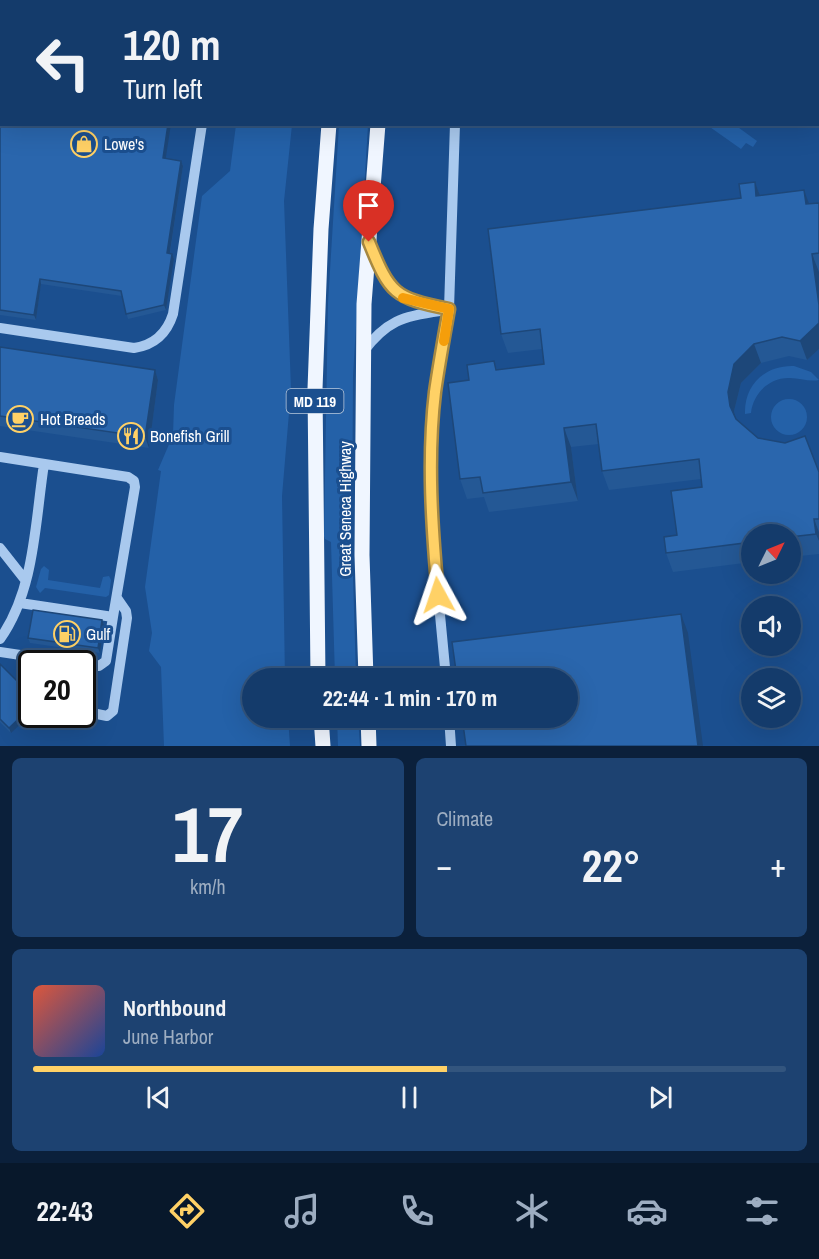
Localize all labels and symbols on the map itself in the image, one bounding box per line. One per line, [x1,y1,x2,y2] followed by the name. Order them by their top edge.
[69,129,99,159] shop icon: Lowe's
[104,133,144,155] place label: Lowe's
[343,180,394,242] pin
[286,389,344,413] road number: MD 119
[5,404,35,434] cafe icon: Hot Breads
[40,408,106,430] place label: Hot Breads
[116,421,146,451] restaurant icon: Bonefish Grill
[150,425,230,447] place label: Bonefish Grill
[334,441,356,577] street label: Great Seneca Highway
[741,524,801,584] north arrow
[406,563,470,627] position arrow
[52,619,82,649] fuel station icon: Gulf
[86,623,110,645] place label: Gulf
[18,650,96,728] speed limit sign: 20

